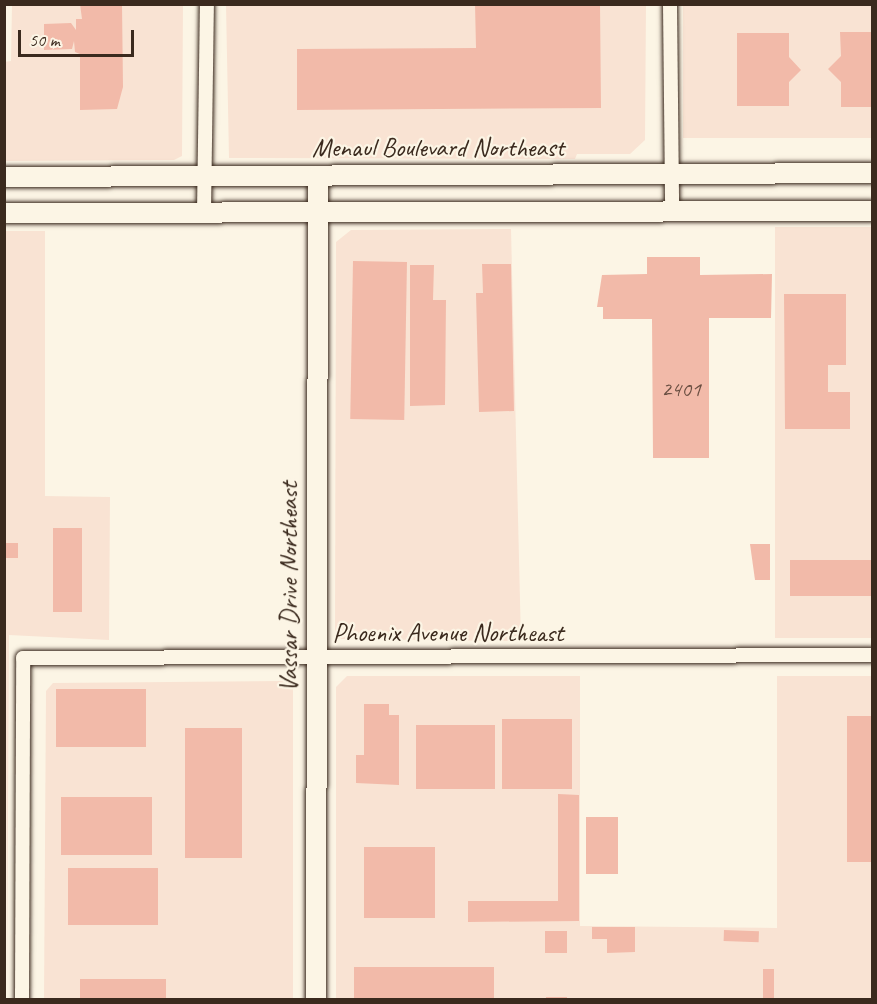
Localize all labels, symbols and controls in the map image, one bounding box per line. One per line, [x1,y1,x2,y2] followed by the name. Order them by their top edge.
[21,18,136,56] scale bar
[29,29,60,51] text: 50 m
[312,132,564,164] street label: Menaul Boulevard Northeast
[661,377,701,403] house number: 2401
[273,482,305,692] street label: Vassar Drive Northeast
[333,617,563,649] street label: Phoenix Avenue Northeast

